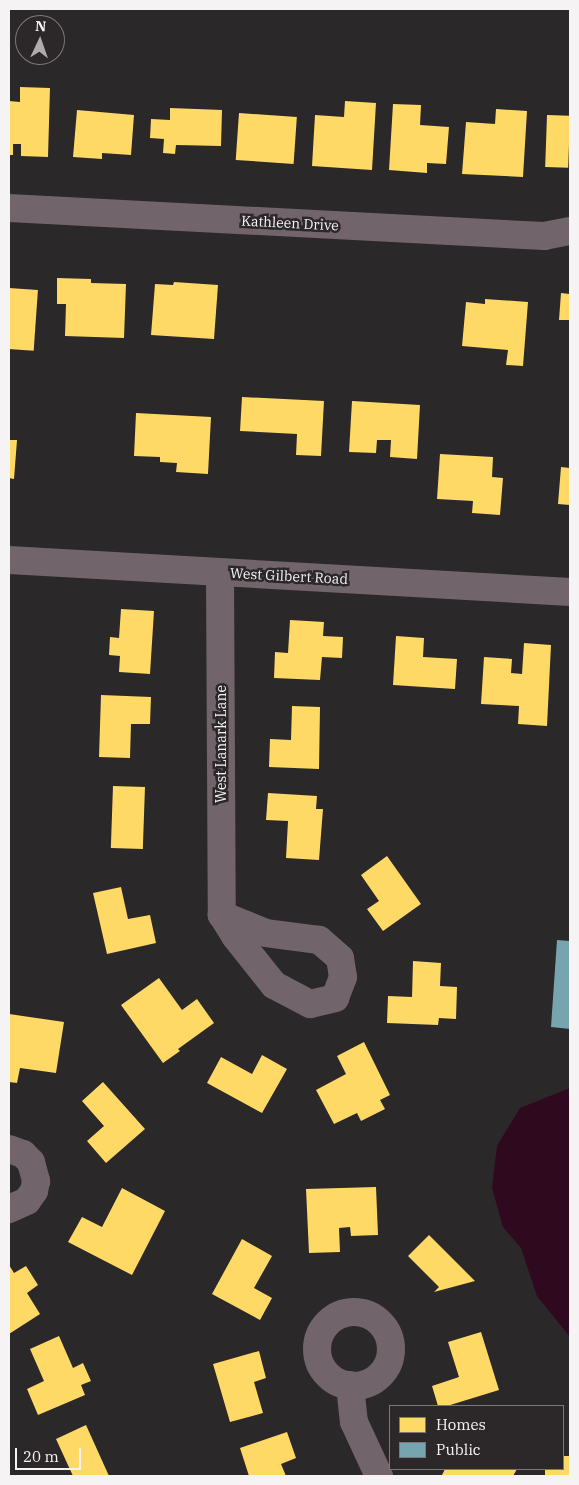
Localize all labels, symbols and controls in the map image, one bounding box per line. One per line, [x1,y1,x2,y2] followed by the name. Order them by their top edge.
[15,15,65,65] north arrow
[35,17,47,35] text: N
[241,212,339,234] street label: Kathleen Drive
[230,565,348,587] street label: West Gilbert Road
[213,685,229,803] street label: West Lanark Lane
[389,1405,564,1470] legend
[436,1415,486,1434] text: Homes
[18,1438,84,1470] scale bar
[436,1440,481,1459] text: Public
[23,1447,59,1466] text: 20 m

